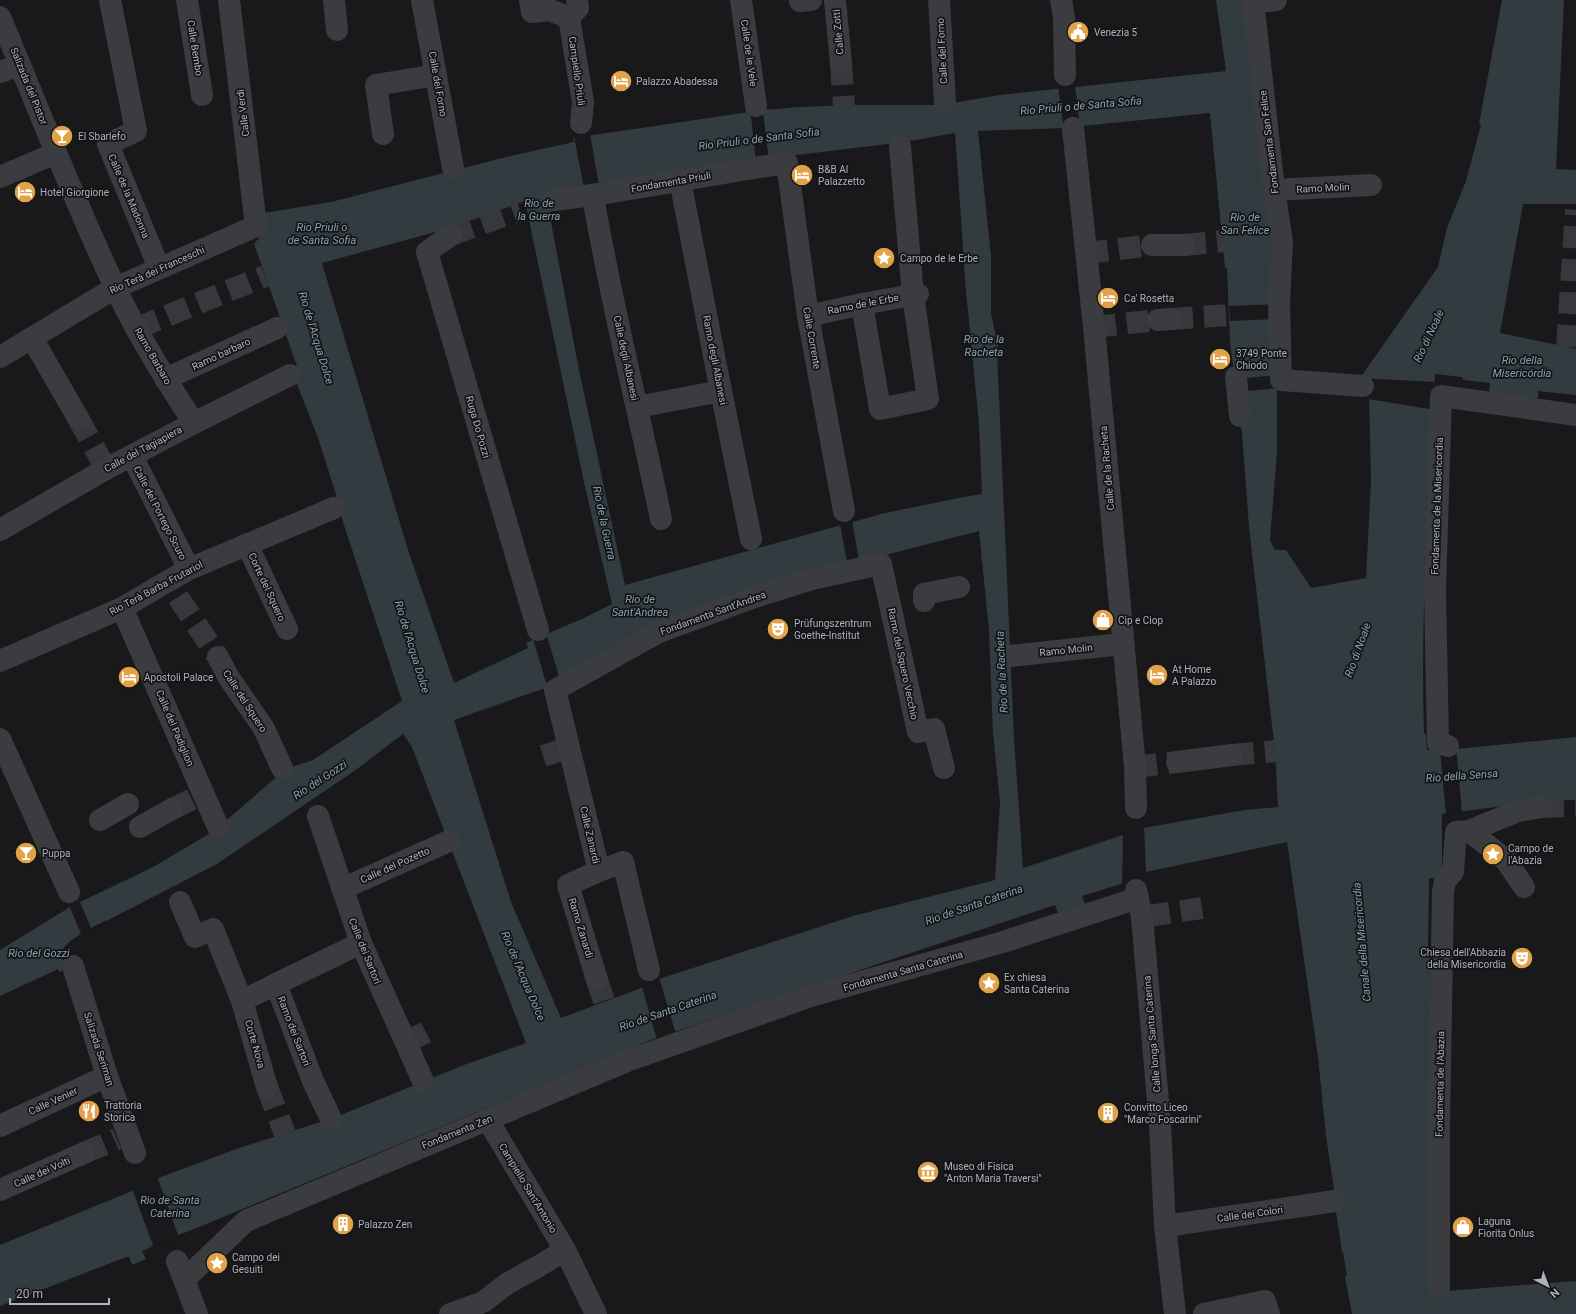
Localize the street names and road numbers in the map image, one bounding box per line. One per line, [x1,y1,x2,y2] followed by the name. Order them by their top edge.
[831,9,845,55] street label: Calle Zotti
[935,17,949,84] street label: Calle del Forno
[185,19,205,77] street label: Calle Bembo
[739,19,759,87] street label: Calle de le Vele
[567,36,587,106] street label: Campiello Priuli
[8,46,50,127] street label: Salizada del Pistor
[427,50,449,118] street label: Calle del Forno
[235,89,251,137] street label: Calle Verdi
[1257,90,1281,194] street label: Fondamenta San Felice
[106,152,152,240] street label: Calle de la Madonna
[630,170,712,194] street label: Fondamenta Priuli
[1296,181,1350,195] street label: Ramo Molin
[108,244,206,296] street label: Rio Terà dei Franceschi
[827,292,899,316] street label: Ramo de le Erbe
[801,306,823,370] street label: Calle Corrente
[612,314,640,402] street label: Calle degli Albanesi
[701,314,729,406] street label: Ramo degli Albanesi
[132,326,174,387] street label: Ramo Barbaro
[190,336,252,372] street label: Ramo barbaro
[464,395,492,459] street label: Ruga Do Pozzi
[102,424,184,474] street label: Calle del Tagiapiera
[1098,425,1116,511] street label: Calle de la Racheta
[1429,437,1445,575] street label: Fondamenta de la Misericordia
[131,464,189,562] street label: Calle del Portego Scuro
[246,551,288,623] street label: Corte del Squero
[107,559,205,617] street label: Rio Terà Barba Frutariol
[659,589,767,637] street label: Fondamenta Sant'Andrea
[886,607,920,721] street label: Ramo del Squero Vecchio
[1039,642,1093,658] street label: Ramo Molin
[221,668,269,734] street label: Calle del Squero
[154,688,196,768] street label: Calle del Padiglion
[578,805,602,865] street label: Calle Zanardi
[359,845,432,885] street label: Calle del Pozetto
[567,897,595,959] street label: Ramo Zanardi
[347,916,383,986] street label: Calle dei Sartori
[842,949,964,993] street label: Fondamenta Santa Caterina
[1141,975,1163,1093] street label: Calle longa Santa Caterina
[276,994,312,1068] street label: Ramo dei Sartori
[82,1011,116,1087] street label: Salizada Seriman
[243,1019,267,1069] street label: Corte Nova
[1434,1031,1446,1137] street label: Fondamenta de l'Abazia
[27,1085,80,1117] street label: Calle Venier
[420,1113,494,1151] street label: Fondamenta Zen
[497,1141,559,1235] street label: Campiello Sant'Antonio
[12,1155,72,1189] street label: Calle dei Volti
[1216,1204,1284,1224] street label: Calle dei Colori

